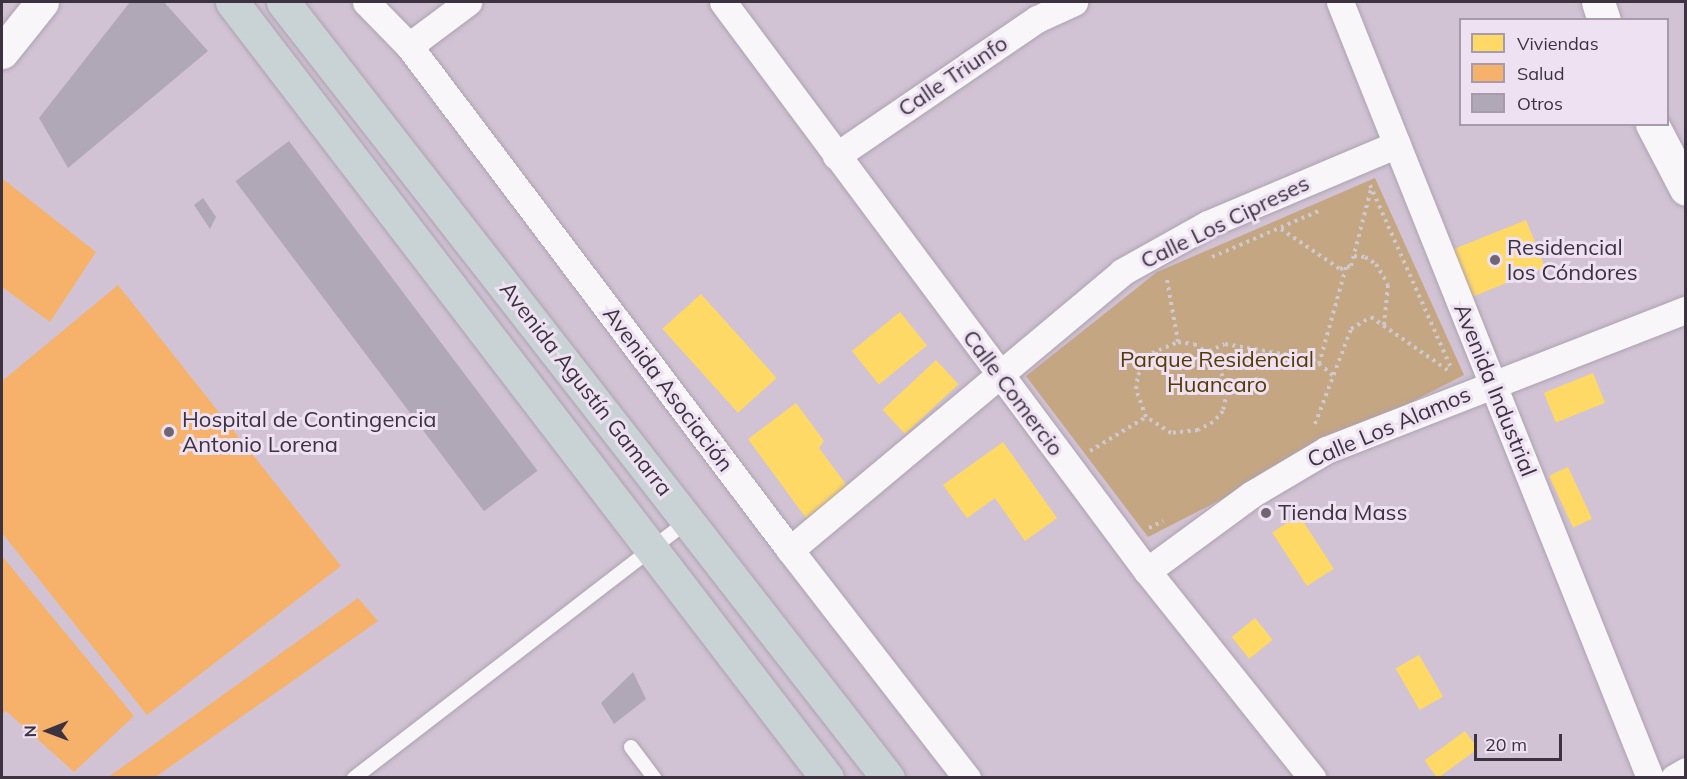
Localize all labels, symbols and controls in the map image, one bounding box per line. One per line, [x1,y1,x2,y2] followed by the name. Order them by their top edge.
[1459,18,1669,126] legend
[893,30,1013,122] street label: Calle Triunfo
[1517,32,1599,55] text: Viviendas
[1517,62,1564,85] text: Salud
[1517,92,1563,115] text: Otros
[1136,170,1314,274] street label: Calle Los Cipreses
[1507,234,1638,286] place label: Residencial los Cóndores
[1488,253,1502,267] marker: Residencial los Cóndores
[494,277,678,501] street label: Avenida Agustín Gamarra
[1448,300,1542,480] street label: Avenida Industrial
[597,301,739,477] street label: Avenida Asociación
[957,325,1069,461] street label: Calle Comercio
[1120,346,1314,398] park label: Parque Residencial Huancaro
[1304,381,1474,473] street label: Calle Los Alamos
[182,406,437,458] place label: Hospital de Contingencia Antonio Lorena
[160,423,178,441] marker: Hospital de Contingencia Antonio Lorena
[1278,500,1407,526] place label: Tienda Mass
[1259,506,1273,520] marker: Tienda Mass
[18,701,78,761] north arrow
[1477,722,1566,760] scale bar
[20,725,40,738] text: N
[1485,733,1527,756] text: 20 m

